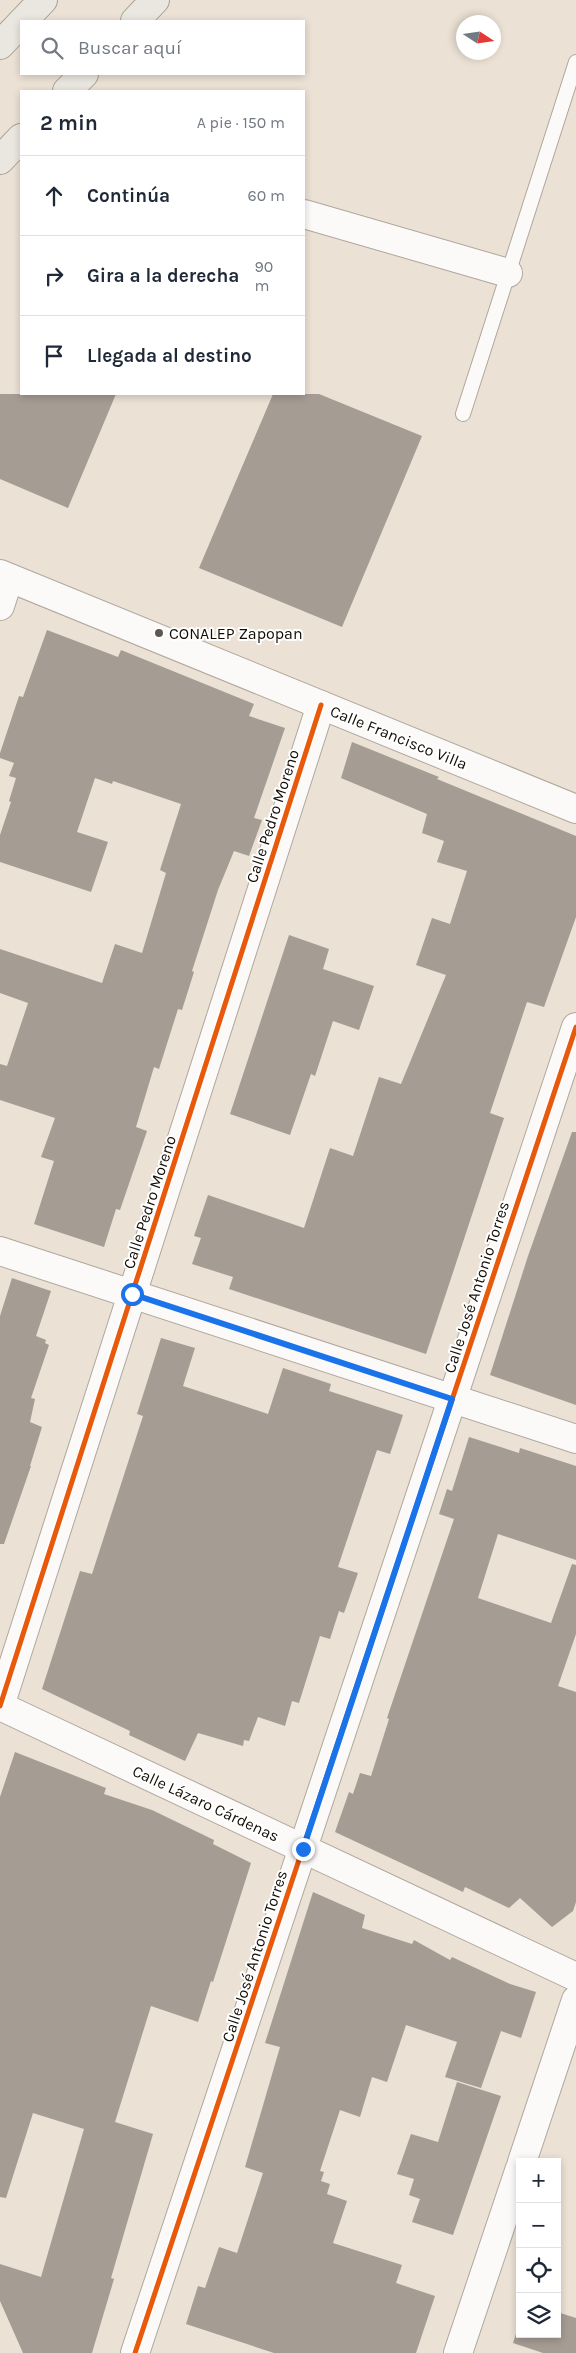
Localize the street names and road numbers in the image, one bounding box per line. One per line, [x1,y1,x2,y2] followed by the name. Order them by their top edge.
[328,701,470,774] street label: Calle Francisco Villa
[242,747,303,885] street label: Calle Pedro Moreno
[119,1133,180,1271] street label: Calle Pedro Moreno
[440,1199,513,1375] street label: Calle José Antonio Torres
[129,1761,282,1846] street label: Calle Lázaro Cárdenas
[218,1868,291,2044] street label: Calle José Antonio Torres

